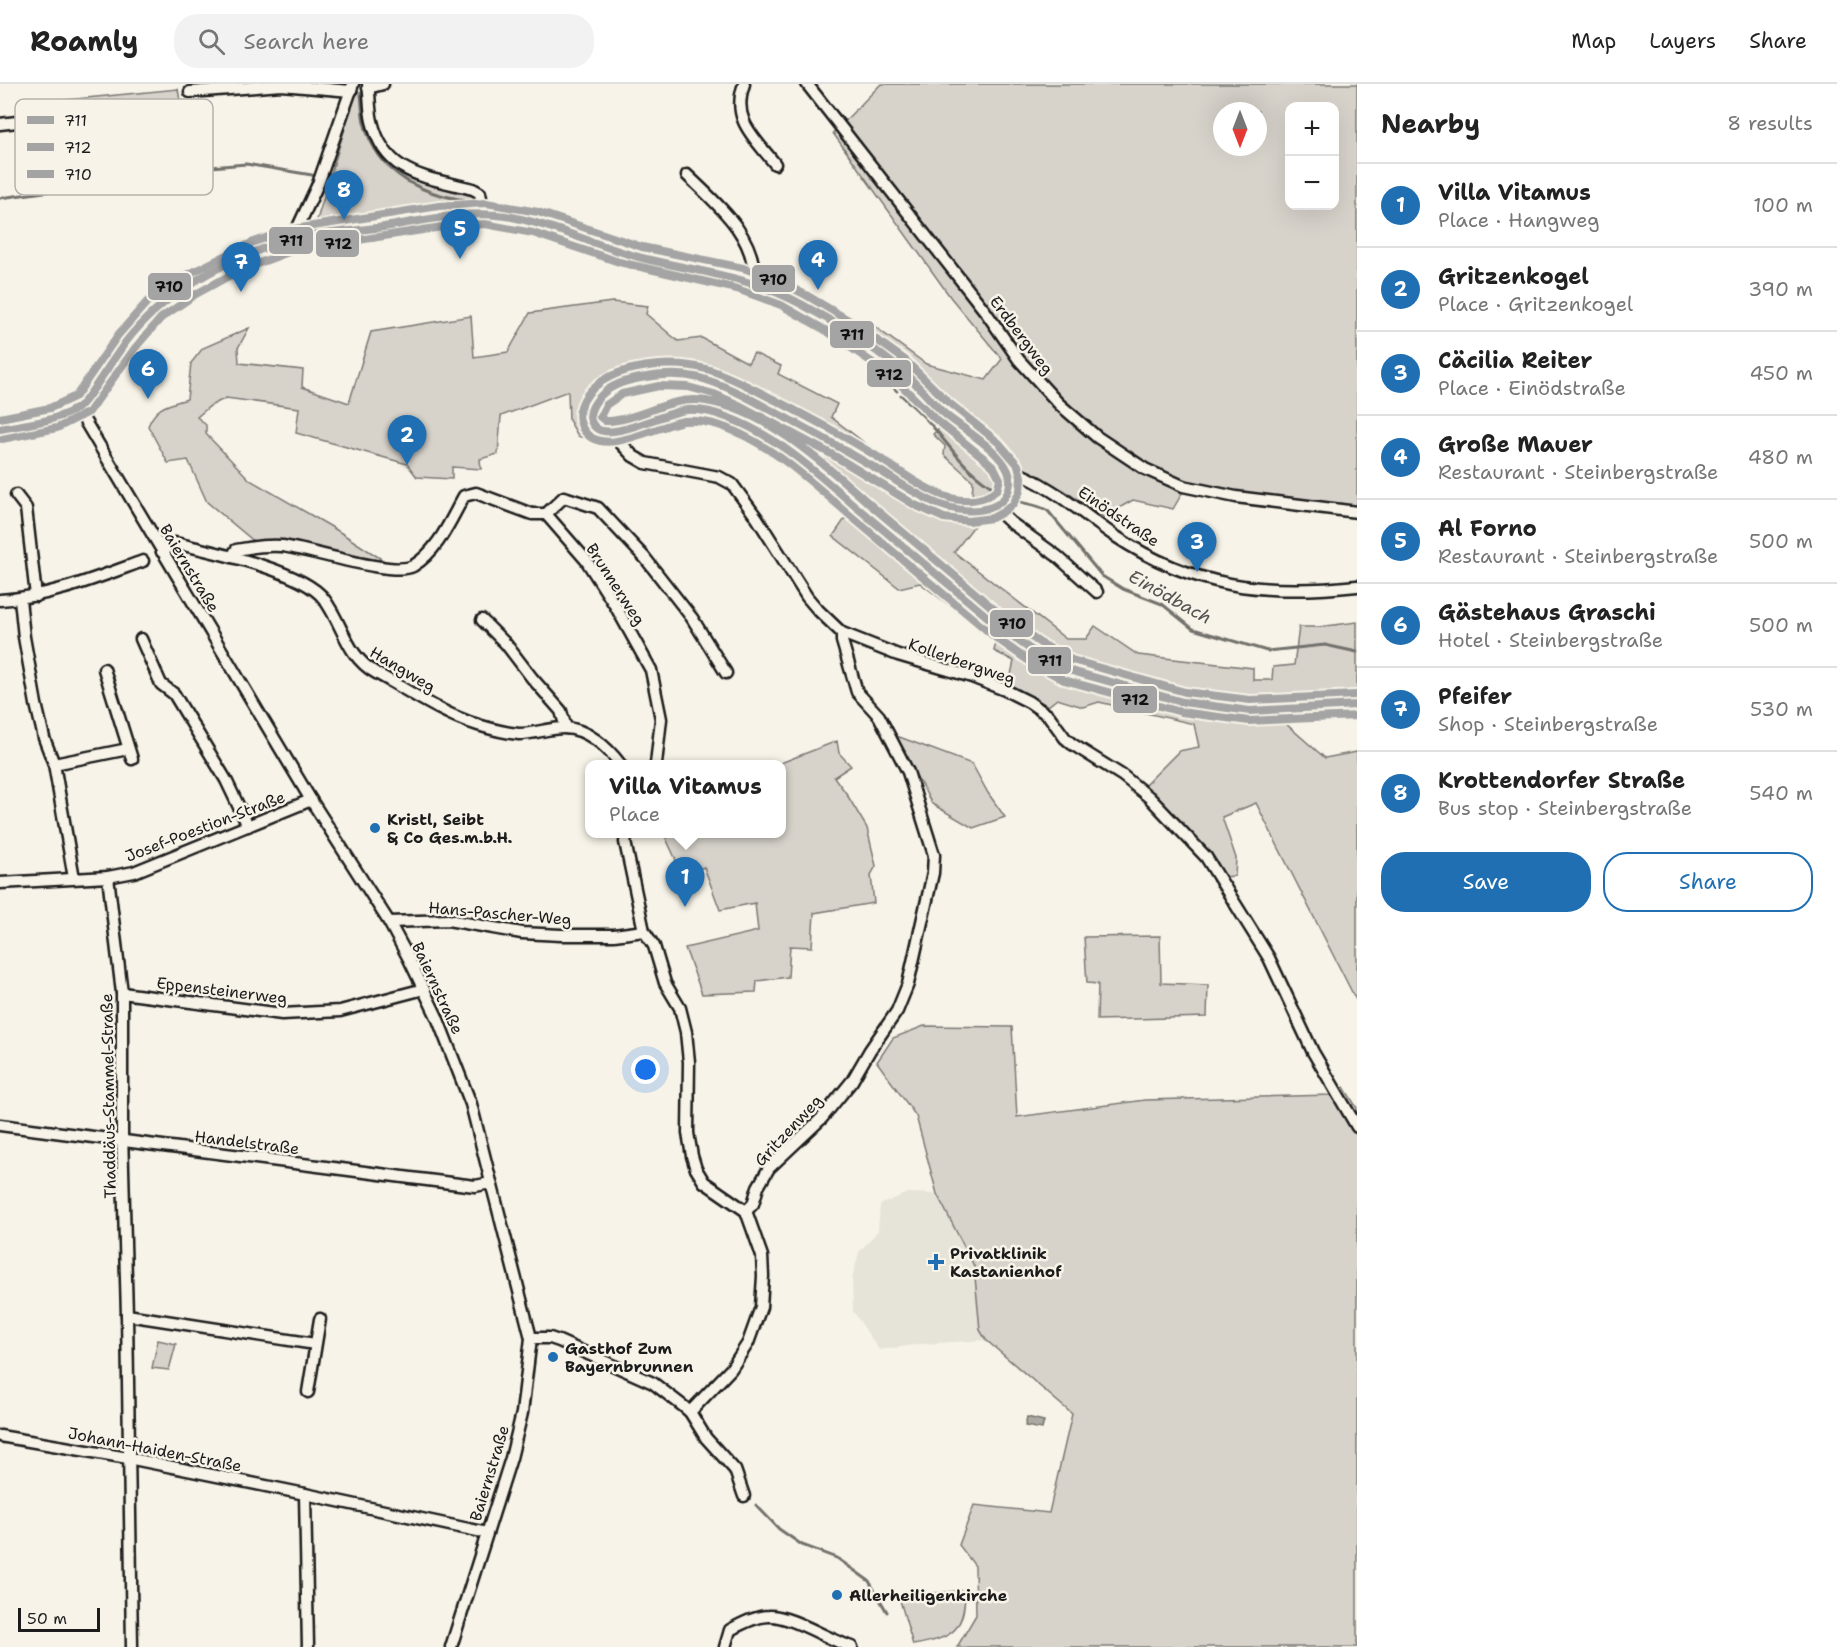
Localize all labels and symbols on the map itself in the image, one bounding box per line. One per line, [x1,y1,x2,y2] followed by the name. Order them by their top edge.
[15,99,213,195] legend
[1213,102,1267,156] north arrow
[64,110,87,131] text: 711
[64,137,91,158] text: 712
[64,164,92,185] text: 710
[324,170,364,220] pin: 8
[440,210,480,259] pin: 5
[268,226,314,255] line badge: 711
[315,229,360,258] line badge: 712
[279,230,303,251] text: 711
[324,233,352,254] text: 712
[798,240,838,290] pin: 4
[222,242,260,292] pin: 7
[751,264,796,293] line badge: 710
[759,269,787,290] text: 710
[147,272,192,301] line badge: 710
[155,276,183,297] text: 710
[985,292,1058,379] street label: Erdbergweg
[829,320,875,349] line badge: 711
[840,324,864,345] text: 711
[128,350,168,399] pin: 6
[866,359,912,388] line badge: 712
[875,364,903,385] text: 712
[388,416,426,465] pin: 2
[1074,481,1164,551] street label: Einödstraße
[155,520,224,616] street label: Baiernstraße
[1178,522,1216,572] pin: 3
[581,539,650,629] street label: Brunnerweg
[1124,564,1216,630] water label: Einödbach
[989,609,1034,638] line badge: 710
[998,613,1026,634] text: 710
[906,633,1018,690] street label: Kollerbergweg
[366,642,440,697] street label: Hangweg
[1027,646,1072,675] line badge: 711
[1038,650,1062,671] text: 711
[1112,685,1158,714] line badge: 712
[1121,689,1149,710] text: 712
[122,786,288,867] street label: Josef-Poestion-Straße
[387,809,513,848] place label: Kristl, Seibt & Co Ges.m.b.H.
[368,821,382,835] marker: Kristl, Seibt & Co Ges.m.b.H.
[666,858,704,907] pin: 1
[428,897,573,930] street label: Hans-Pascher-Weg
[407,939,468,1038] street label: Baiernstraße
[155,972,289,1009] street label: Eppensteinerweg
[96,993,121,1199] street label: Thaddäus-Stammel-Straße
[631,1055,660,1084] your location
[750,1090,827,1171] street label: Gritzenweg
[193,1126,301,1159] street label: Handelstraße
[950,1243,1062,1282] place label: Privatklinik Kastanienhof
[927,1253,945,1271] marker: Privatklinik Kastanienhof
[565,1338,694,1377] place label: Gasthof Zum Bayernbrunnen
[546,1350,560,1364] marker: Gasthof Zum Bayernbrunnen
[66,1422,244,1477] street label: Johann-Haiden-Straße
[465,1423,514,1524] street label: Baiernstraße
[849,1585,1008,1606] place label: Allerheiligenkirche
[830,1588,844,1602] marker: Allerheiligenkirche
[18,1605,100,1632] scale bar

